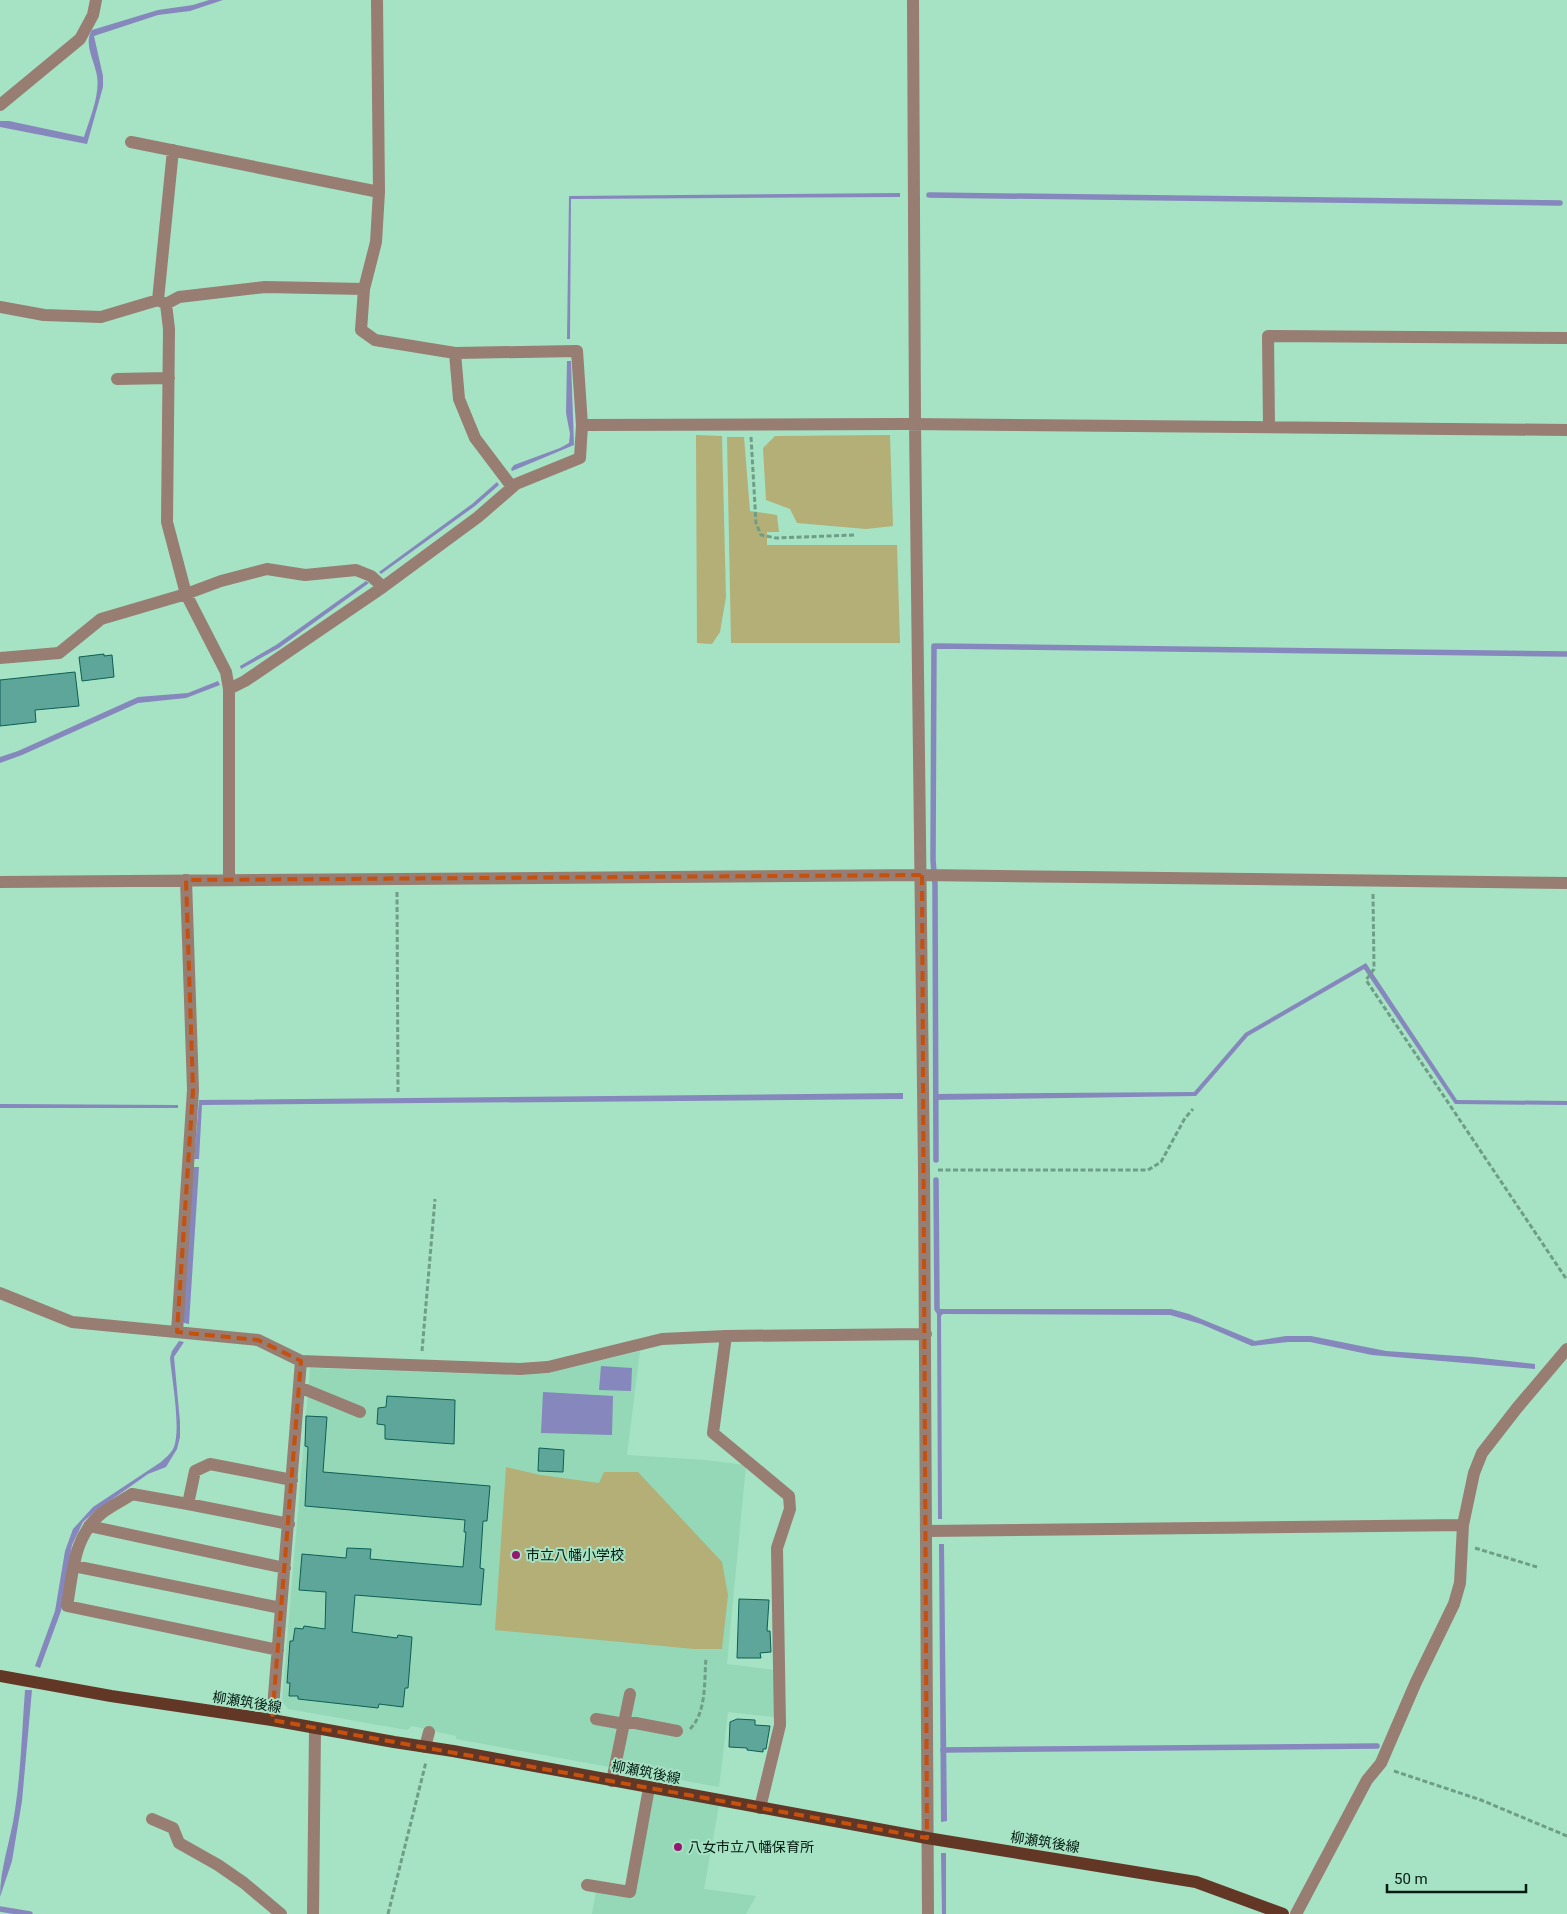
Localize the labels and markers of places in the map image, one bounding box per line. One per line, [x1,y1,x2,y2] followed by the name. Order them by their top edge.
[526,1547,624,1563] place label: 市立八幡小学校
[510,1549,522,1561] marker: 市立八幡小学校
[688,1839,814,1855] place label: 八女市立八幡保育所
[672,1841,684,1853] marker: 八女市立八幡保育所

